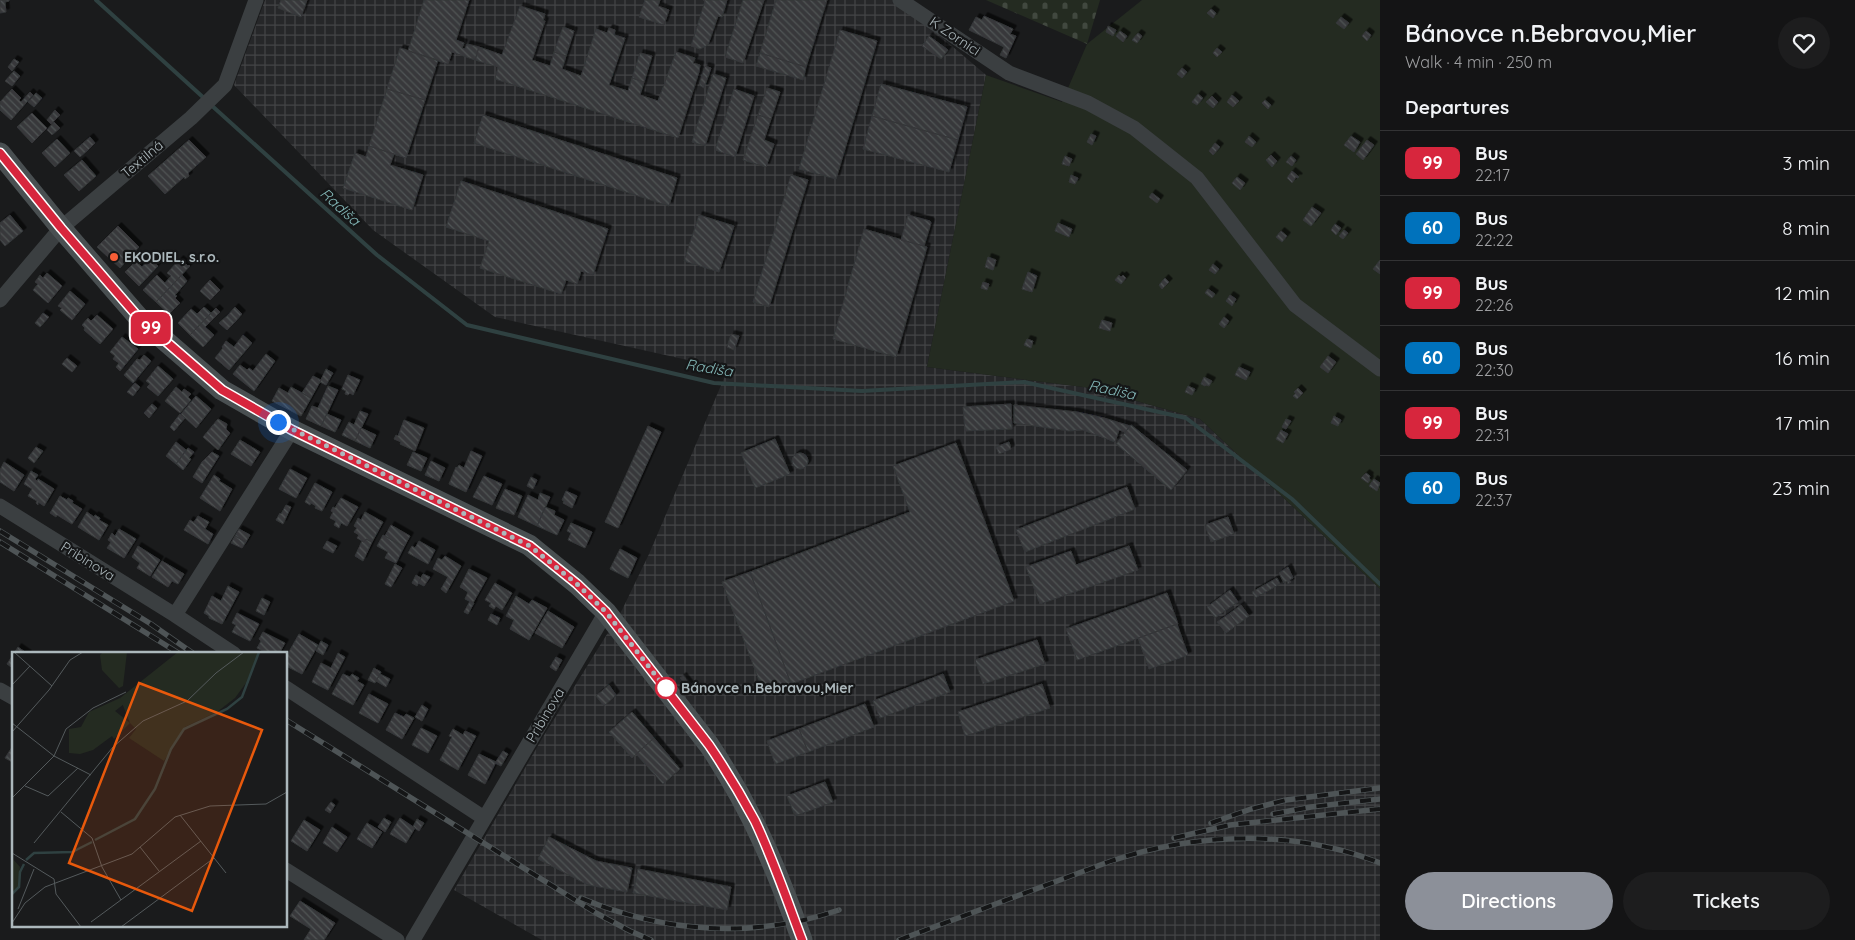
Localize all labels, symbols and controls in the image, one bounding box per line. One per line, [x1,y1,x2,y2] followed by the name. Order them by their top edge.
[926,12,984,60] street label: K Zornici
[1778,17,1830,69] button: heart
[1405,18,1696,48] text: Bánovce n.Bebravou,Mier
[1405,52,1552,72] text: Walk · 4 min · 250 m
[1405,95,1509,119] text: Departures
[117,136,167,182] street label: Textilná
[1475,141,1508,165] text: Bus
[1422,151,1443,174] text: 99
[1782,151,1830,175] text: 3 min
[1475,165,1510,185] text: 22:17
[316,184,365,230] water label: Radiša
[1475,206,1508,230] text: Bus
[1422,216,1443,239] text: 60
[1782,216,1830,240] text: 8 min
[1475,230,1513,250] text: 22:22
[124,248,219,266] place label: EKODIEL, s.r.o.
[108,251,120,263] marker: EKODIEL, s.r.o.
[1475,271,1508,295] text: Bus
[1422,281,1443,304] text: 99
[1775,281,1830,305] text: 12 min
[1475,295,1513,315] text: 22:26
[128,312,174,344] line badge: 99
[141,316,161,339] text: 99
[1475,336,1508,360] text: Bus
[1422,346,1443,369] text: 60
[1775,346,1830,370] text: 16 min
[684,354,735,381] water label: Radiša
[1475,360,1514,380] text: 22:30
[1087,375,1138,404] water label: Radiša
[1475,401,1508,425] text: Bus
[266,410,291,435] your location
[1422,411,1443,434] text: 99
[1776,411,1830,435] text: 17 min
[1475,425,1510,445] text: 22:31
[1475,466,1508,490] text: Bus
[1422,476,1443,499] text: 60
[1772,476,1830,500] text: 23 min
[1475,490,1512,510] text: 22:37
[58,537,118,585] street label: Pribinova
[12,652,288,928] inset map
[655,677,677,699] marker: Bánovce n.Bebravou,Mier
[681,679,854,697] place label: Bánovce n.Bebravou,Mier
[522,684,568,746] street label: Pribinova
[1405,872,1613,930] button: Directions
[1623,872,1830,930] button: Tickets

